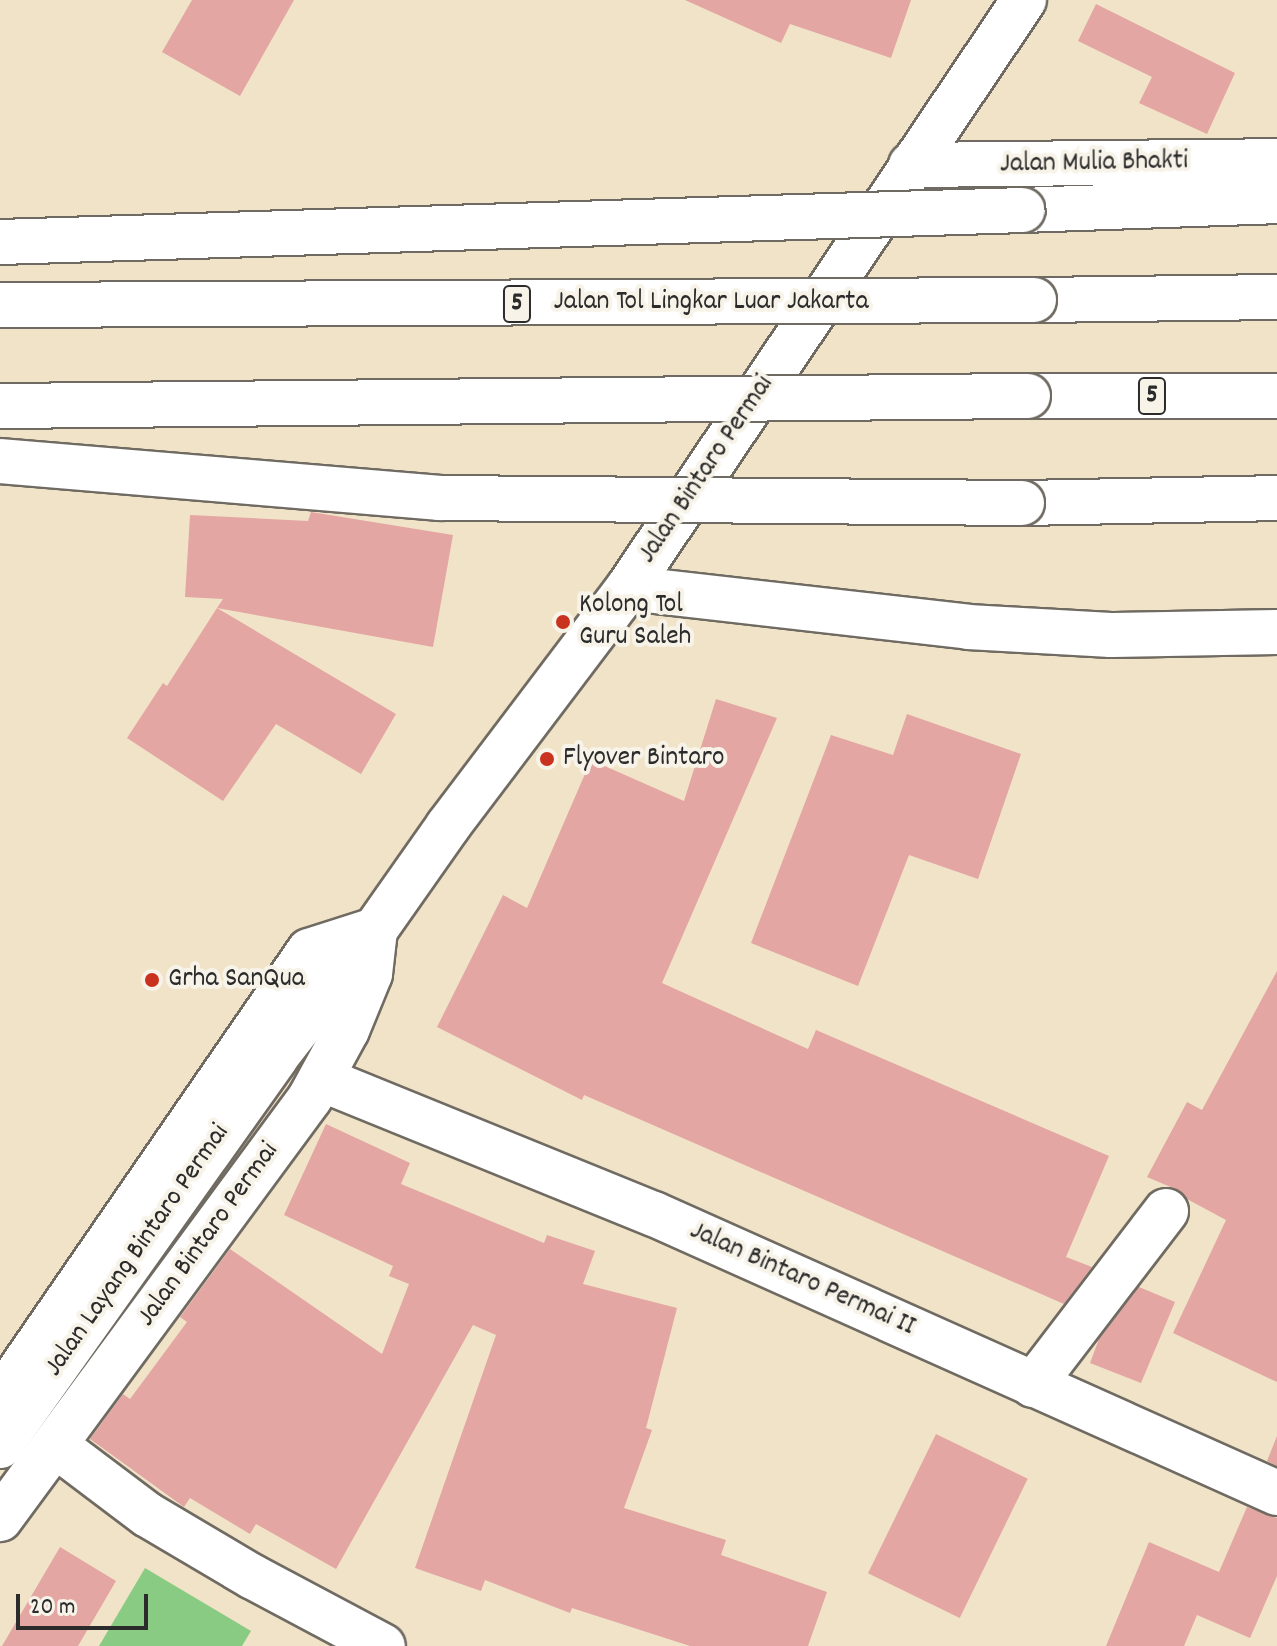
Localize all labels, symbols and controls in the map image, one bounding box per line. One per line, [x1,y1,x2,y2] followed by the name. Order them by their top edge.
[1000,146,1188,182] street label: Jalan Mulia Bhakti
[501,282,533,326] road number: 5
[553,286,869,320] street label: Jalan Tol Lingkar Luar Jakarta
[632,370,782,570] street label: Jalan Bintaro Permai
[1136,374,1168,418] road number: 5
[579,589,691,655] place label: Kolong Tol Guru Saleh
[554,613,572,631] marker: Kolong Tol Guru Saleh
[563,742,724,776] place label: Flyover Bintaro
[538,750,556,768] marker: Flyover Bintaro
[168,963,305,997] place label: Grha SanQua
[143,971,161,989] marker: Grha SanQua
[38,1118,238,1384] street label: Jalan Layang Bintaro Permai
[131,1136,287,1334] street label: Jalan Bintaro Permai
[684,1215,920,1345] street label: Jalan Bintaro Permai II
[20,1578,152,1628] scale bar
[30,1591,76,1625] text: 20 m

